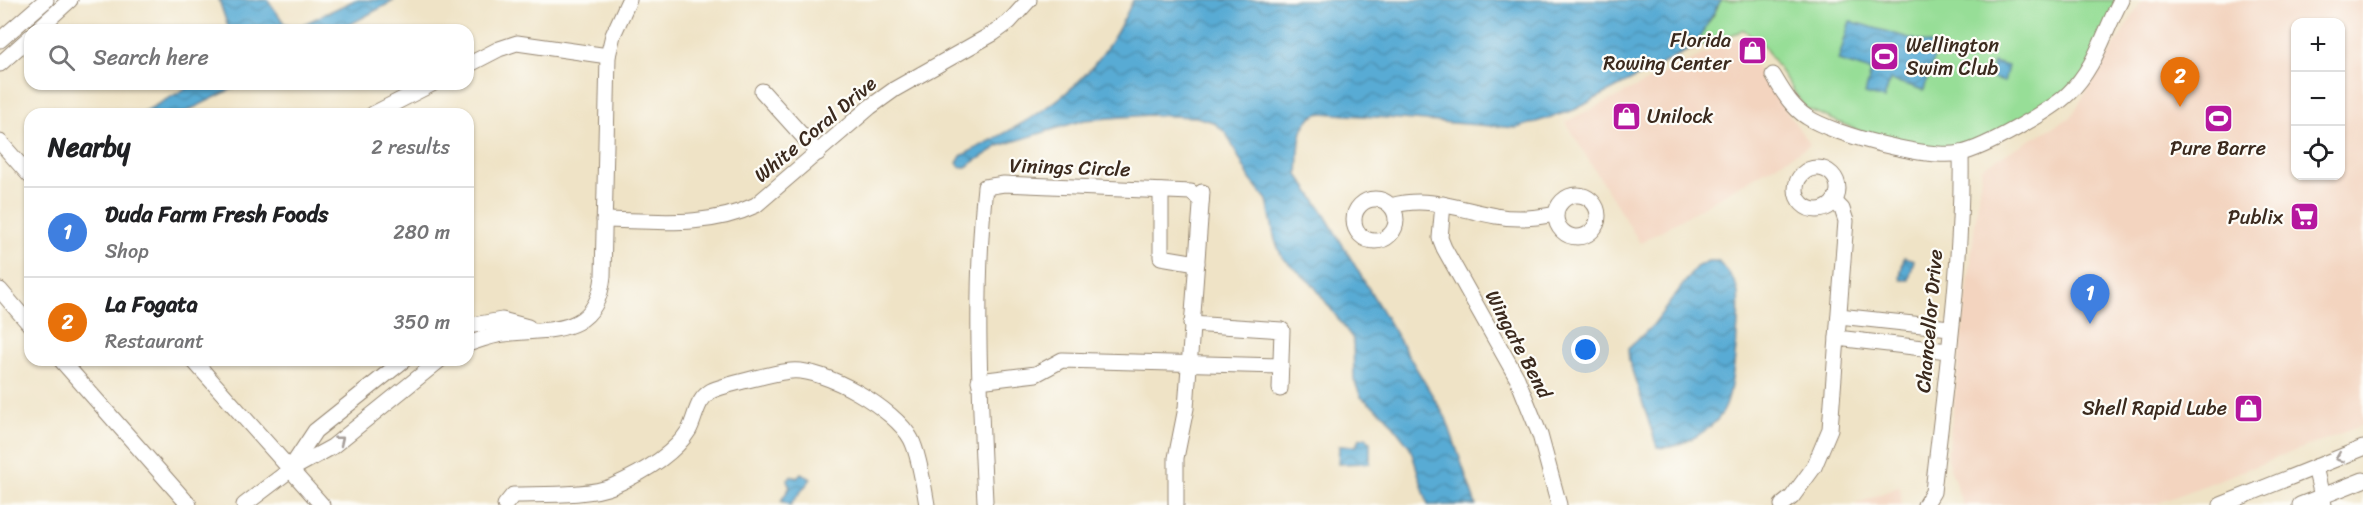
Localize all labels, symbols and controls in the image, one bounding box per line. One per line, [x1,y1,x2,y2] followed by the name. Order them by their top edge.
[2291,18,2345,180] map controls
[2291,18,2345,72] button: +
[1603,23,1732,81] place label: Florida Rowing Center
[24,24,474,90] search box
[1906,28,1999,86] place label: Wellington Swim Club
[1736,35,1768,67] shop icon: Florida Rowing Center
[93,38,209,77] text: Search here
[1869,40,1901,72] sports icon: Wellington Swim Club
[45,41,78,74] icon: search
[2160,57,2200,107] pin: 2
[746,67,885,192] street label: White Coral Drive
[2291,72,2345,126] button: −
[1647,99,1713,134] place label: Unilock
[1610,100,1642,132] shop icon: Unilock
[2202,102,2234,134] sports icon: Pure Barre
[48,124,130,170] text: Nearby
[2291,126,2345,180] button: locate
[371,130,450,165] text: 2 results
[2170,131,2266,166] place label: Pure Barre
[1009,148,1131,187] street label: Vinings Circle
[105,195,328,234] text: Duda Farm Fresh Foods
[2228,200,2284,235] place label: Publix
[2288,201,2320,233] supermarket icon: Publix
[63,215,72,250] text: 1
[393,215,450,250] text: 280 m
[105,234,149,269] text: Shop
[1906,248,1953,394] street label: Chancellor Drive
[2070,274,2110,324] pin: 1
[1475,283,1563,406] street label: Wingate Bend
[105,285,198,324] text: La Fogata
[62,305,73,340] text: 2
[394,305,450,340] text: 350 m
[105,324,204,359] text: Restaurant
[1571,335,1600,364] your location
[2082,391,2227,426] place label: Shell Rapid Lube
[2232,392,2264,424] shop icon: Shell Rapid Lube
[333,437,344,448] one-way arrow
[2334,451,2345,463] one-way arrow

